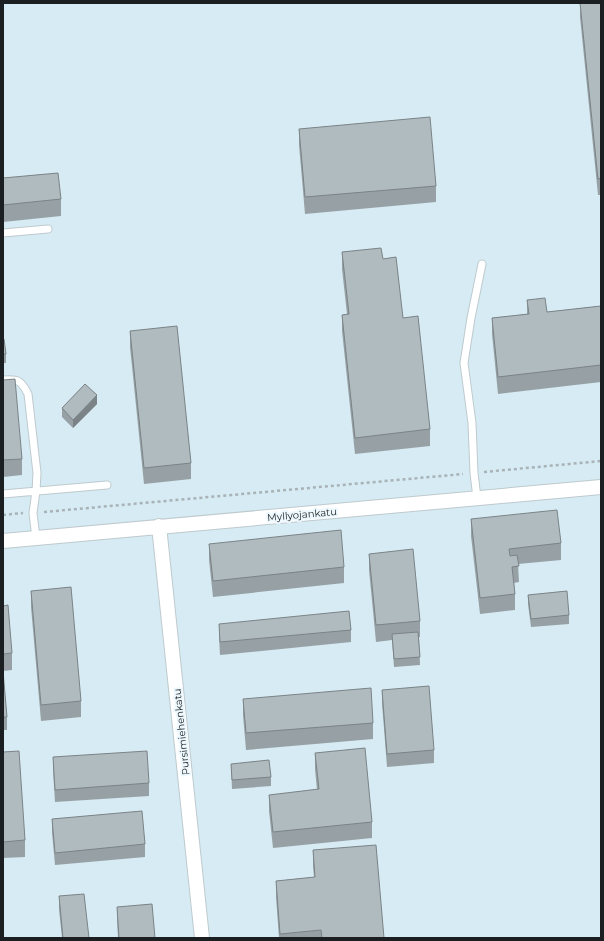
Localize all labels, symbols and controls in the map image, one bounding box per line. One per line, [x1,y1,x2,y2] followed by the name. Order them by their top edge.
[267,505,337,524] street label: Myllyojankatu
[170,688,193,776] street label: Pursimiehenkatu

